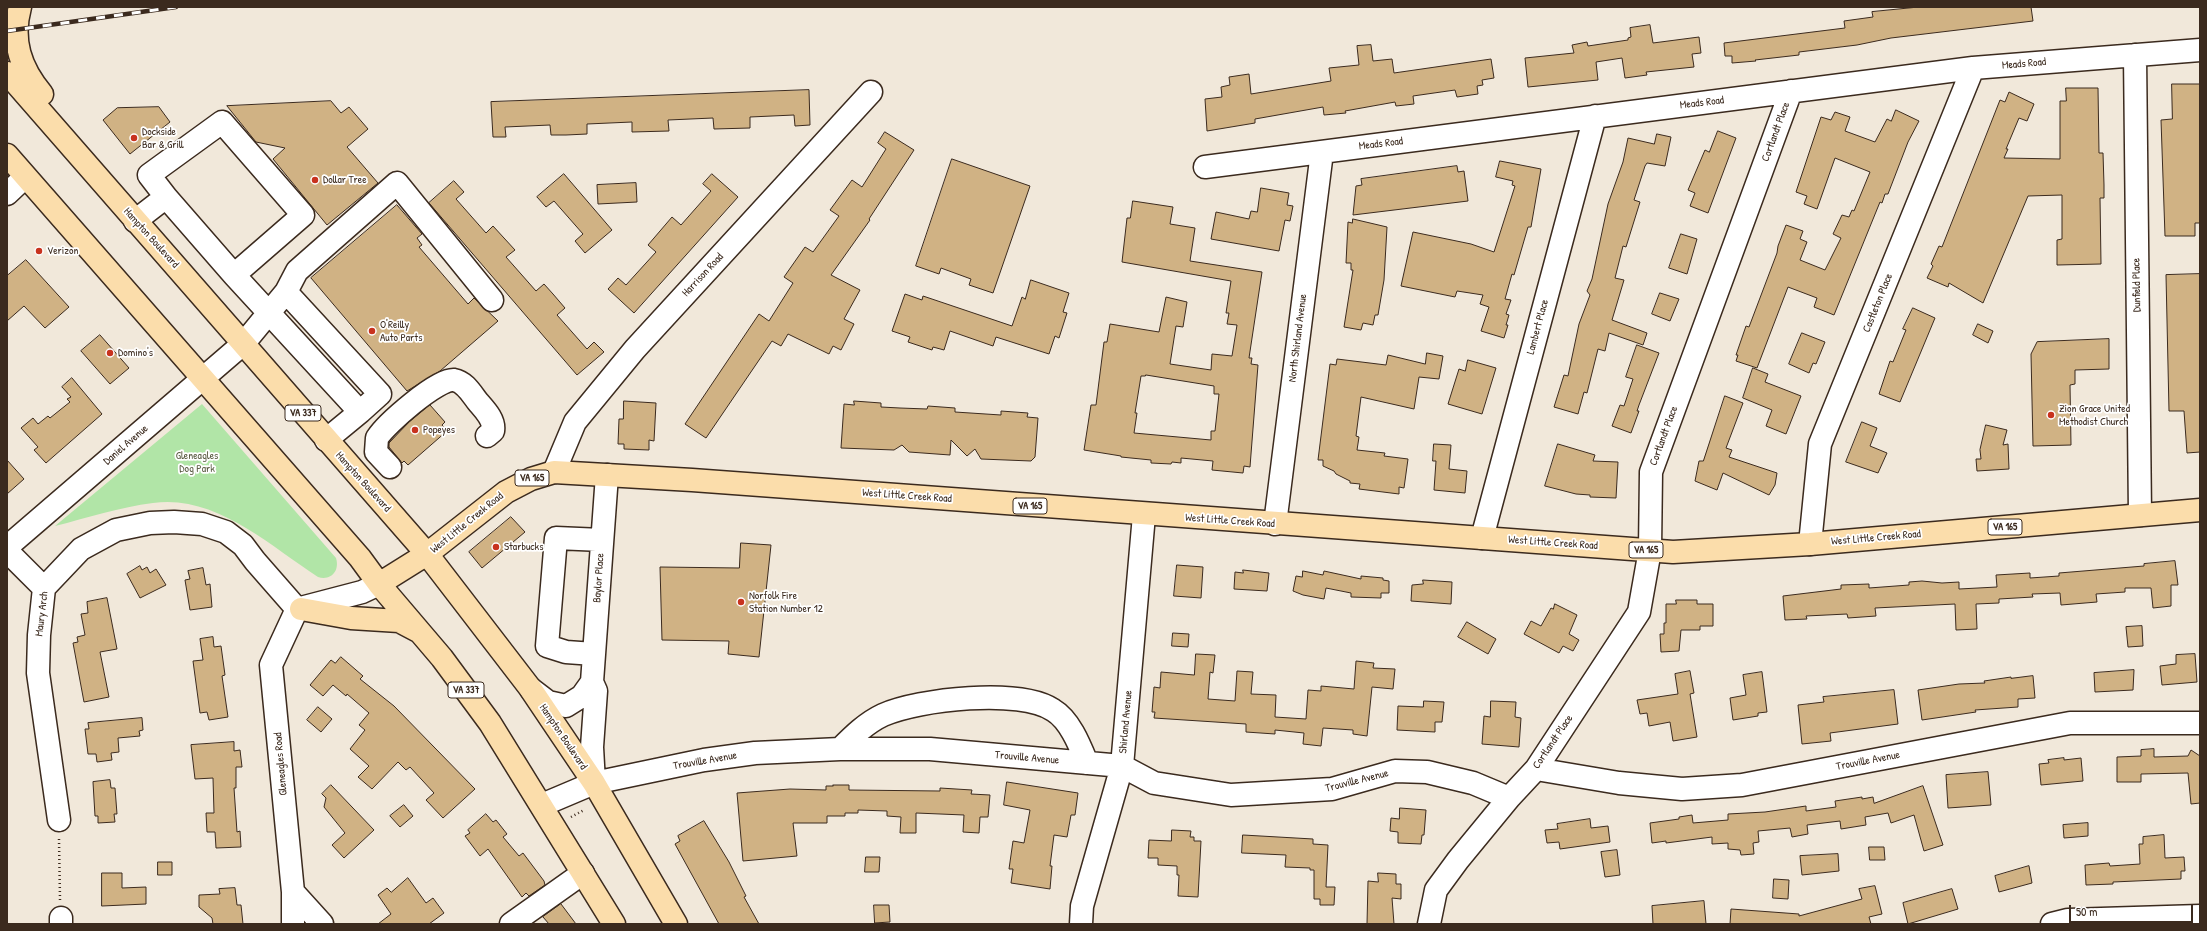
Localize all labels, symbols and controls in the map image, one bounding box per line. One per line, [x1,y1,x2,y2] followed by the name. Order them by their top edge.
[2001,55,2047,73] street label: Meads Road
[1679,94,1725,112] street label: Meads Road
[1759,100,1793,164] street label: Cortlandt Place
[142,125,184,151] place label: Dockside Bar & Grill
[129,133,139,143] marker: Dockside Bar & Grill
[1358,135,1404,153] street label: Meads Road
[323,173,367,187] place label: Dollar Tree
[310,175,320,185] marker: Dollar Tree
[121,205,181,271] street label: Hampton Boulevard
[47,244,78,258] place label: Verizon
[34,246,44,256] marker: Verizon
[680,251,726,299] street label: Harrison Road
[2130,258,2144,312] street label: Dunfield Place
[1860,272,1896,334] street label: Castleton Place
[1286,293,1310,383] street label: North Shirland Avenue
[1524,298,1552,356] street label: Lambert Place
[380,318,422,344] place label: O'Reilly Auto Parts
[367,326,377,336] marker: O'Reilly Auto Parts
[118,346,153,360] place label: Domino's
[105,348,115,358] marker: Domino's
[2059,402,2130,428] place label: Zion Grace United Methodist Church
[1647,404,1681,468] street label: Cortlandt Place
[285,405,321,421] road number: VA 337
[2046,410,2056,420] marker: Zion Grace United Methodist Church
[101,422,151,468] street label: Daniel Avenue
[423,423,455,437] place label: Popeyes
[410,425,420,435] marker: Popeyes
[176,449,218,475] park label: Gleneagles Dog Park
[333,449,393,515] street label: Hampton Boulevard
[515,470,549,486] road number: VA 165
[862,486,952,506] street label: West Little Creek Road
[428,490,506,556] street label: West Little Creek Road
[1013,498,1047,514] road number: VA 165
[1185,511,1275,531] street label: West Little Creek Road
[1988,519,2022,535] road number: VA 165
[1831,528,1921,548] street label: West Little Creek Road
[1508,533,1598,553] street label: West Little Creek Road
[504,540,543,554] place label: Starbucks
[491,542,501,552] marker: Starbucks
[1629,542,1663,558] road number: VA 165
[591,553,607,603] street label: Baylor Place
[749,589,823,615] place label: Norfolk Fire Station Number 12
[33,591,51,637] street label: Maury Arch
[736,597,746,607] marker: Norfolk Fire Station Number 12
[448,682,484,698] road number: VA 337
[1117,690,1135,754] street label: Shirland Avenue
[536,702,590,772] street label: Hampton Boulevard
[1530,712,1576,772] street label: Cortlandt Place
[272,732,290,796] street label: Gleneagles Road
[1835,748,1901,774] street label: Trouville Avenue
[672,749,738,773] street label: Trouville Avenue
[994,749,1060,767] street label: Trouville Avenue
[1324,767,1390,795] street label: Trouville Avenue
[2071,897,2195,923] scale bar
[2076,903,2097,920] text: 50 m

